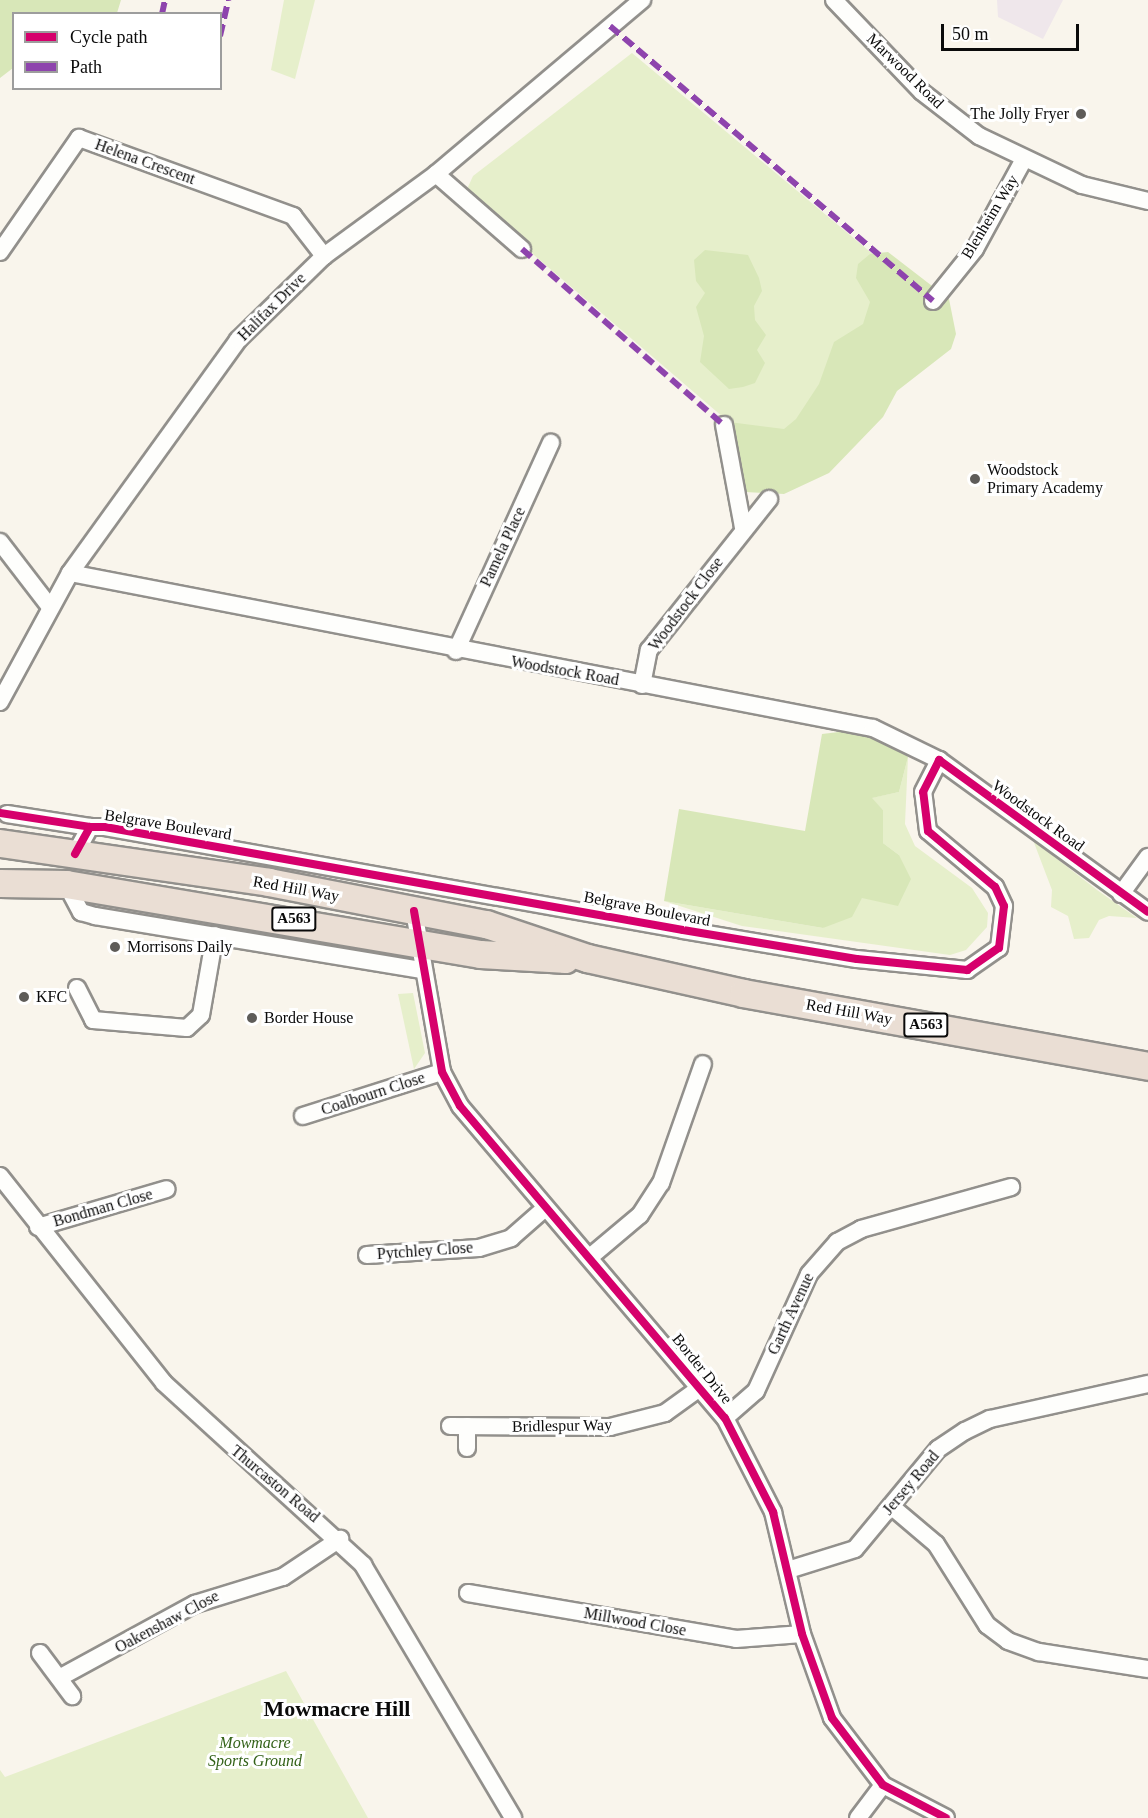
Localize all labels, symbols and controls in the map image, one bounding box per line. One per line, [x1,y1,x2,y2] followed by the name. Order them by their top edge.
[12,12,222,90] legend
[944,12,1082,50] scale bar
[952,24,989,44] text: 50 m
[70,27,147,47] text: Cycle path
[862,29,948,113] street label: Marwood Road
[70,57,102,77] text: Path
[970,104,1069,124] place label: The Jolly Fryer
[1074,107,1088,121] marker: The Jolly Fryer
[92,135,198,189] street label: Helena Crescent
[957,171,1023,263] street label: Blenheim Way
[234,269,310,345] street label: Halifax Drive
[987,460,1104,498] place label: Woodstock Primary Academy
[968,472,982,486] marker: Woodstock Primary Academy
[476,504,530,590] street label: Pamela Place
[645,553,727,655] street label: Woodstock Close
[509,652,621,690] street label: Woodstock Road
[988,776,1088,856] street label: Woodstock Road
[103,805,233,845] street label: Belgrave Boulevard
[251,872,341,906] street label: Red Hill Way
[582,887,712,931] street label: Belgrave Boulevard
[270,907,318,931] road number: A563
[127,937,232,957] place label: Morrisons Daily
[108,940,122,954] marker: Morrisons Daily
[36,987,67,1007] place label: KFC
[17,990,31,1004] marker: KFC
[804,995,894,1029] street label: Red Hill Way
[264,1008,353,1028] place label: Border House
[245,1011,259,1025] marker: Border House
[902,1013,950,1037] road number: A563
[319,1068,427,1120] street label: Coalbourn Close
[51,1185,155,1231] street label: Bondman Close
[376,1238,474,1264] street label: Pytchley Close
[763,1270,819,1358] street label: Garth Avenue
[668,1330,736,1408] street label: Border Drive
[512,1416,612,1436] street label: Bridlespur Way
[227,1441,323,1527] street label: Thurcaston Road
[879,1447,943,1519] street label: Jersey Road
[112,1587,222,1657] street label: Oakenshaw Close
[582,1604,688,1640] street label: Millwood Close
[264,1696,410,1722] district label: Mowmacre Hill
[208,1733,302,1771] park label: Mowmacre Sports Ground

